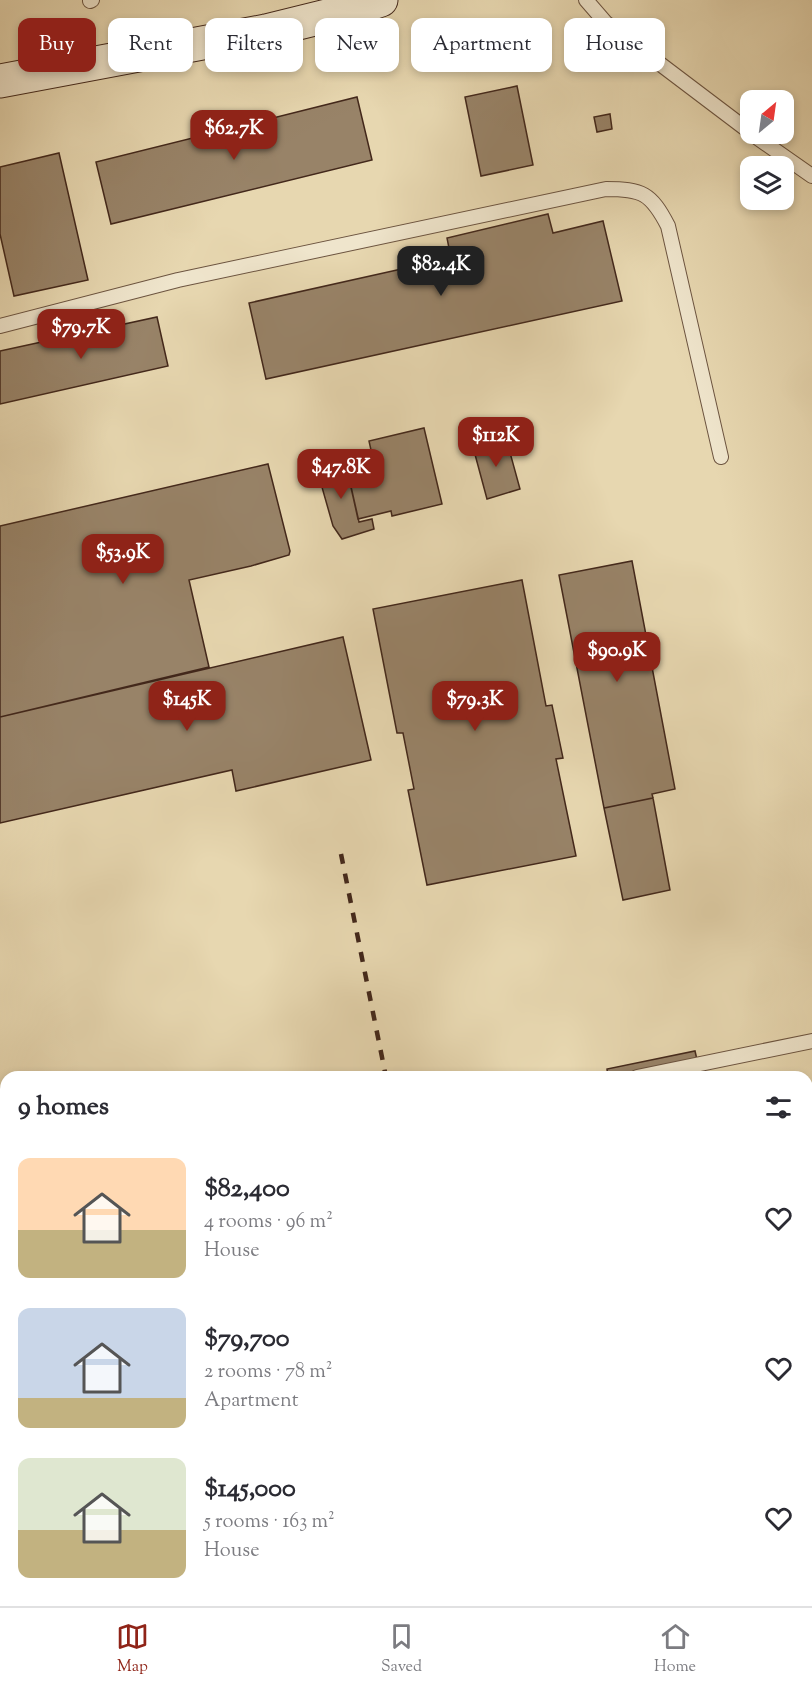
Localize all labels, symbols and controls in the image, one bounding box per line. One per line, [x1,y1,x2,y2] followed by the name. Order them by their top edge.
[18,18,96,72] chip: Buy
[108,18,193,72] chip: Rent
[205,18,303,72] chip: Filters
[315,18,399,72] chip: New
[411,18,552,72] chip: Apartment
[564,18,665,72] chip: House
[740,90,794,144] north arrow
[740,90,794,210] map controls
[185,110,283,161] pin: $62.7K
[204,115,264,144] text: $62.7K
[740,156,794,210] button: layers
[392,246,490,297] pin: $82.4K
[411,251,471,280] text: $82.4K
[32,309,130,360] pin: $79.7K
[51,314,111,343] text: $79.7K
[454,417,538,468] pin: $112K
[472,422,520,451] text: $112K
[292,449,390,500] pin: $47.8K
[311,454,371,483] text: $47.8K
[74,534,172,585] pin: $53.9K
[96,539,150,568] text: $53.9K
[568,632,666,683] pin: $90.9K
[587,637,647,666] text: $90.9K
[145,681,229,732] pin: $145K
[426,681,524,732] pin: $79.3K
[163,686,211,715] text: $145K
[446,686,504,715] text: $79.3K
[18,1089,109,1126] text: 9 homes
[762,1091,795,1124] icon: filters
[204,1171,290,1208] text: $82,400
[66,1182,138,1254] icon: home
[762,1202,795,1235] icon: heart
[204,1208,333,1237] text: 4 rooms · 96 m²
[204,1237,259,1266] text: House
[204,1321,290,1358] text: $79,700
[66,1332,138,1404] icon: home
[762,1352,795,1385] icon: heart
[204,1358,333,1387] text: 2 rooms · 78 m²
[204,1387,299,1416] text: Apartment
[204,1471,296,1508] text: $145,000
[66,1482,138,1554] icon: home
[762,1502,795,1535] icon: heart
[204,1508,335,1537] text: 5 rooms · 163 m²
[204,1537,259,1566] text: House
[116,1620,149,1679] tab: Map
[381,1620,422,1679] tab: Saved
[654,1620,696,1679] tab: Home

